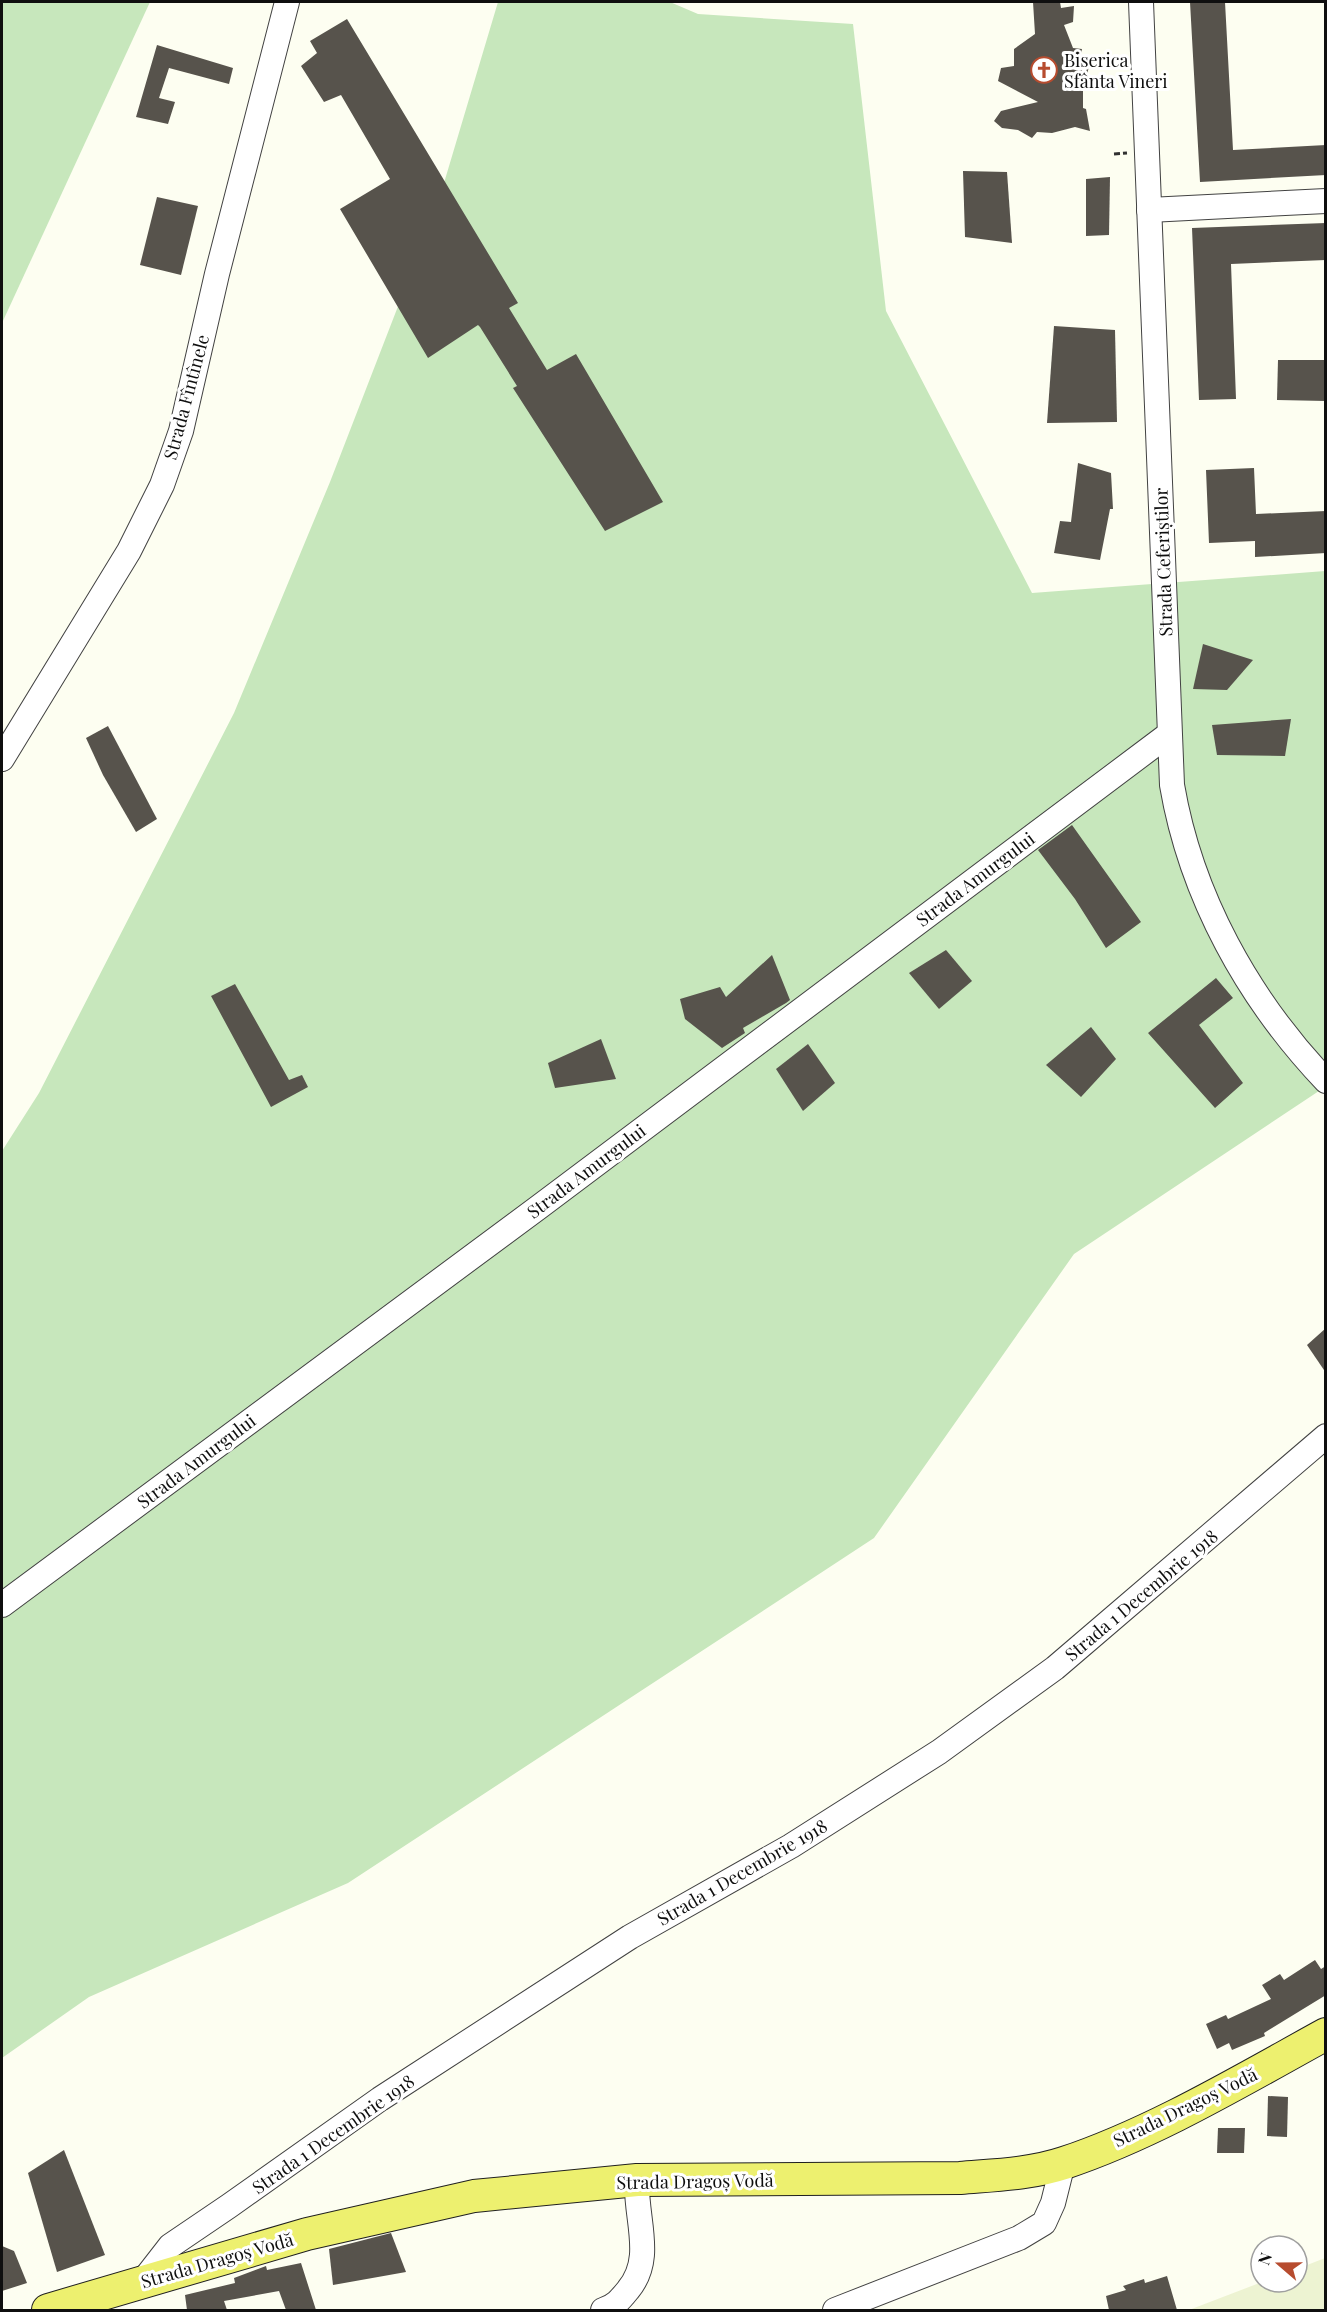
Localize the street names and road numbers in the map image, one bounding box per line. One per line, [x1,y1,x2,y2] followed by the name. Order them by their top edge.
[158,332,214,462] street label: Strada Fîntînele
[1148,487,1178,637] street label: Strada Ceferiștilor
[911,826,1039,932] street label: Strada Amurgului
[522,1118,650,1224] street label: Strada Amurgului
[132,1408,260,1514] street label: Strada Amurgului
[1059,1524,1223,1666] street label: Strada 1 Decembrie 1918
[653,1813,831,1931] street label: Strada 1 Decembrie 1918
[1109,2062,1261,2152] street label: Strada Dragoș Vodă
[247,2069,419,2199] street label: Strada 1 Decembrie 1918
[616,2168,774,2194] street label: Strada Dragoș Vodă
[138,2227,296,2293] street label: Strada Dragoș Vodă

